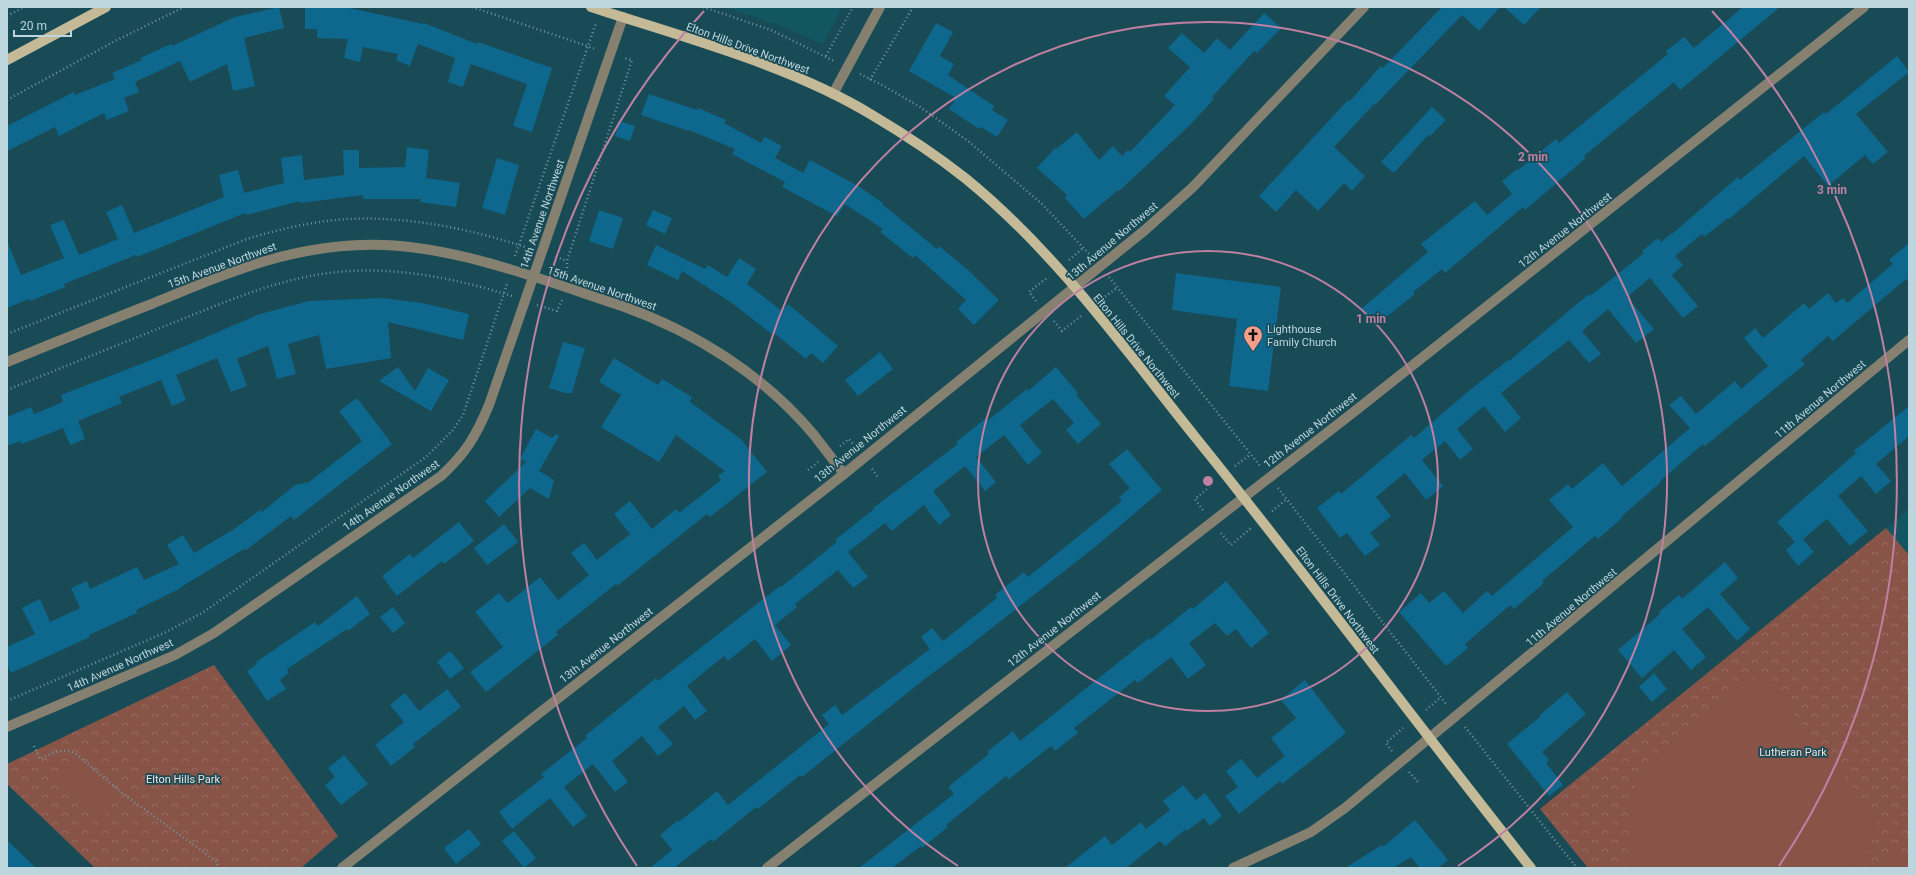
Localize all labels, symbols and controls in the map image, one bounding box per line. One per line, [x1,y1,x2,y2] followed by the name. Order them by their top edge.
[14,12,71,38] scale bar
[20,19,47,33] text: 20 m
[684,20,812,77] street label: Elton Hills Drive Northwest
[1518,150,1548,164] text: 2 min
[518,157,567,270] street label: 14th Avenue Northwest
[1817,183,1847,197] text: 3 min
[1516,190,1615,271] street label: 12th Avenue Northwest
[1064,199,1161,283] street label: 13th Avenue Northwest
[166,240,279,291] street label: 15th Avenue Northwest
[546,264,659,313] street label: 15th Avenue Northwest
[1091,292,1183,401] street label: Elton Hills Drive Northwest
[1356,312,1386,326] text: 1 min
[1267,323,1337,349] place label: Lighthouse Family Church
[1242,324,1264,352] church icon: Lighthouse Family Church
[1772,357,1869,441] street label: 11th Avenue Northwest
[1261,390,1360,471] street label: 12th Avenue Northwest
[812,403,909,486] street label: 13th Avenue Northwest
[341,457,442,534] street label: 14th Avenue Northwest
[1201,474,1215,488] centre of rings
[1293,544,1382,657] street label: Elton Hills Drive Northwest
[1523,565,1620,649] street label: 11th Avenue Northwest
[1005,589,1104,670] street label: 12th Avenue Northwest
[557,605,656,686] street label: 13th Avenue Northwest
[65,636,176,695] street label: 14th Avenue Northwest
[1759,746,1827,759] park label: Lutheran Park
[146,773,220,786] park label: Elton Hills Park

